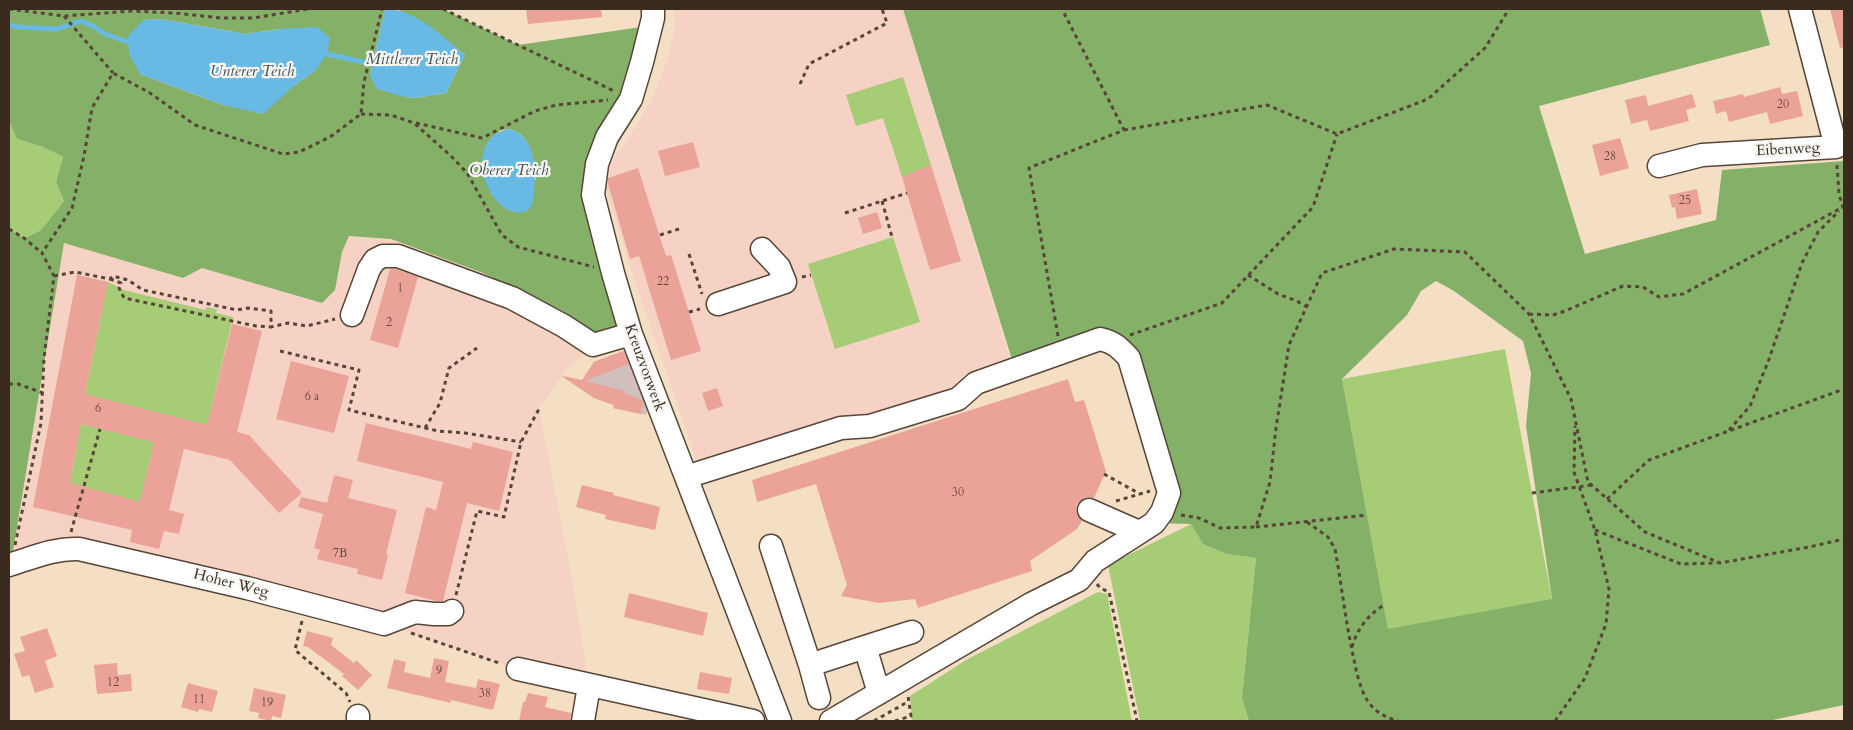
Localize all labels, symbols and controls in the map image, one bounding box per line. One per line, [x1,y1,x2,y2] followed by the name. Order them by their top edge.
[366,50,458,70] water label: Mittlerer Teich
[210,62,294,82] water label: Unterer Teich
[1777,98,1789,112] house number: 20
[1756,139,1820,161] street label: Eibenweg
[1604,150,1616,164] house number: 28
[469,161,549,181] water label: Oberer Teich
[1679,194,1691,208] house number: 25
[657,275,669,289] house number: 22
[397,282,403,296] house number: 1
[386,316,392,330] house number: 2
[620,322,668,414] street label: Kreuzvorwerk
[305,390,319,404] house number: 6 a
[95,402,101,416] house number: 6
[952,486,964,500] house number: 30
[333,547,347,561] house number: 7B
[191,566,271,602] street label: Hoher Weg
[436,664,442,678] house number: 9
[107,676,119,690] house number: 12
[479,687,491,701] house number: 38
[193,693,205,707] house number: 11
[261,696,273,710] house number: 19

